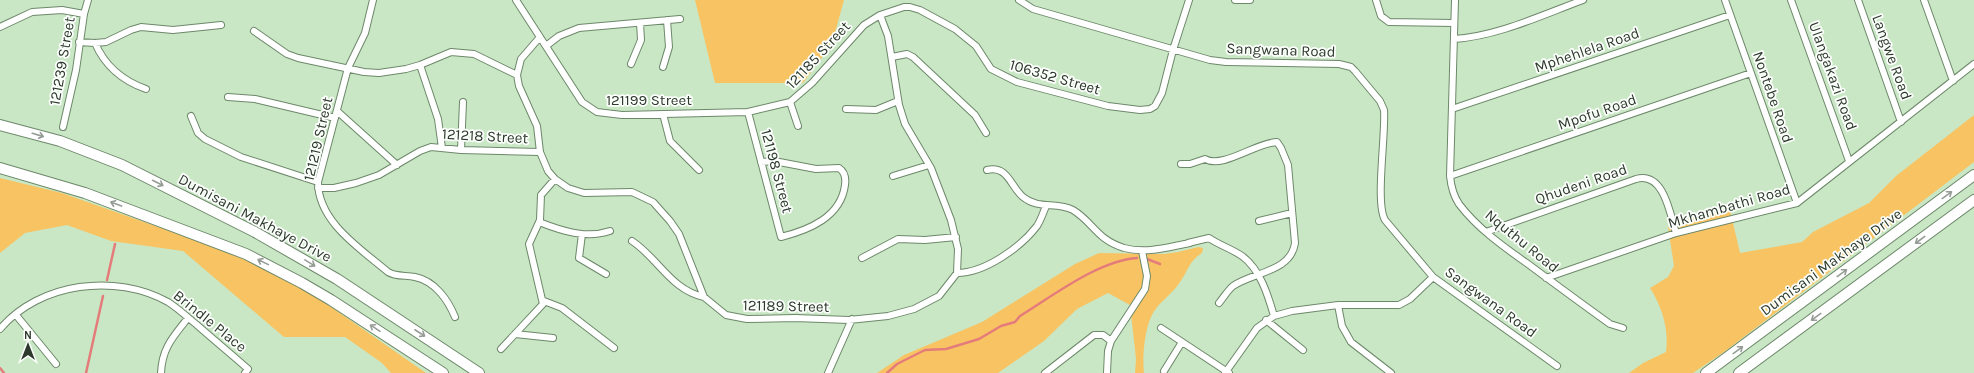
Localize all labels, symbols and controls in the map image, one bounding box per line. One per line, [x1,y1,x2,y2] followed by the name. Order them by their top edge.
[1868,12,1916,102] street label: Langwe Road
[45,15,79,107] street label: 121239 Street
[782,17,854,93] street label: 121185 Street
[1805,19,1861,133] street label: Ulangakazi Road
[1532,24,1642,76] street label: Mphehlela Road
[1226,39,1336,61] street label: Sangwana Road
[1749,49,1797,145] street label: Nontebe Road
[1008,56,1103,99] street label: 106352 Street
[1555,90,1639,134] street label: Mpofu Road
[606,91,692,109] street label: 121199 Street
[300,95,336,183] street label: 121219 Street
[441,125,529,147] street label: 121218 Street
[757,127,797,215] street label: 121198 Street
[31,131,44,139] one-way arrow
[1533,160,1629,208] street label: Qhudeni Road
[175,170,335,266] street label: Dumisani Makhaye Drive
[152,180,164,187] one-way arrow
[1666,180,1792,232] street label: Mkhambathi Road
[1941,191,1952,200] one-way arrow
[111,200,123,208] one-way arrow
[1757,205,1905,319] street label: Dumisani Makhaye Drive
[1481,206,1563,276] street label: Nquthu Road
[1915,235,1926,244] one-way arrow
[258,258,270,265] one-way arrow
[304,260,316,268] one-way arrow
[1441,263,1541,341] street label: Sangwana Road
[1837,268,1848,277] one-way arrow
[170,286,250,356] street label: Brindle Place
[743,296,830,316] street label: 121189 Street
[1810,313,1821,321] one-way arrow
[370,324,381,332] one-way arrow
[8,325,48,365] north arrow
[24,329,32,342] text: N
[414,330,426,338] one-way arrow
[1732,346,1743,354] one-way arrow

